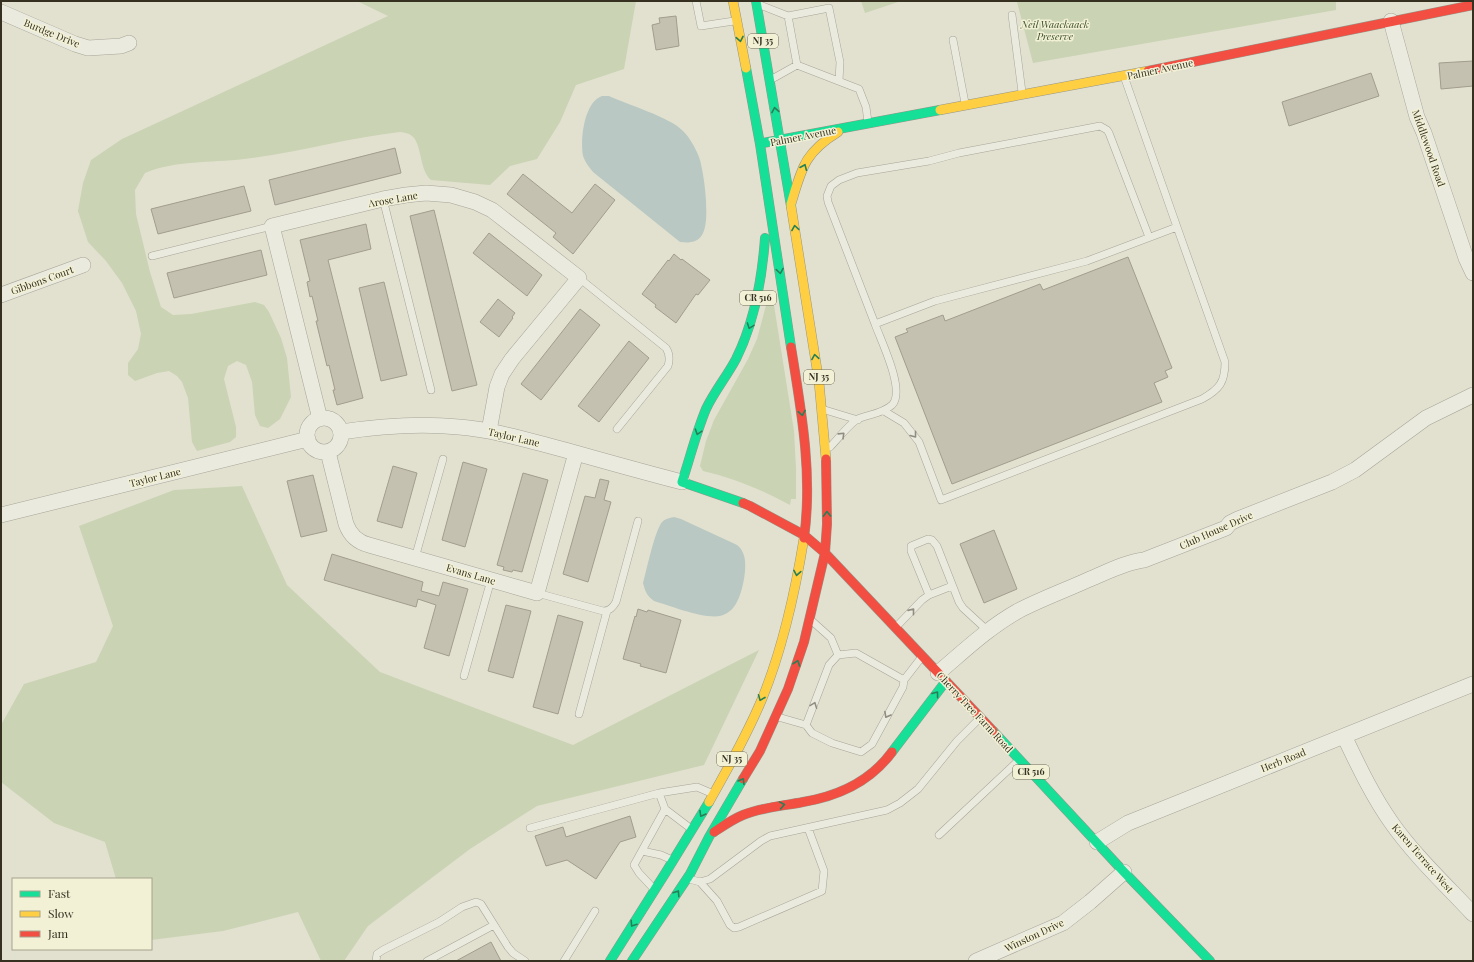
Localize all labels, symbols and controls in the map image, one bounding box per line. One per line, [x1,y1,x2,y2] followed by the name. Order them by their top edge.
[22,15,82,51] street label: Burdge Drive
[1020,17,1089,43] park label: Neil Waackaack Preserve
[748,34,778,48] road number: NJ 35
[736,36,744,42] one-way arrow
[1126,55,1194,83] street label: Palmer Avenue
[771,107,779,113] one-way arrow
[1409,108,1449,189] street label: Middlewood Road
[769,123,837,149] street label: Palmer Avenue
[799,163,807,171] one-way arrow
[366,188,419,210] street label: Arose Lane
[791,225,800,232] one-way arrow
[9,262,76,298] street label: Gibbons Court
[775,267,784,274] one-way arrow
[740,291,776,305] road number: CR 516
[746,322,755,329] one-way arrow
[812,354,820,360] one-way arrow
[804,370,834,384] road number: NJ 35
[797,410,806,416] one-way arrow
[487,424,541,450] street label: Taylor Lane
[694,428,703,435] one-way arrow
[909,430,916,437] one-way arrow
[837,432,845,440] one-way arrow
[128,464,182,490] street label: Taylor Lane
[1177,508,1255,552] street label: Club House Drive
[823,511,831,517] one-way arrow
[445,560,497,588] street label: Evans Lane
[793,570,801,576] one-way arrow
[907,608,914,615] one-way arrow
[792,660,800,667] one-way arrow
[934,668,1016,756] street label: Cherry Tree Farm Road
[932,692,939,699] one-way arrow
[757,694,765,701] one-way arrow
[809,702,817,709] one-way arrow
[885,711,892,718] one-way arrow
[1258,745,1308,775] street label: Herb Road
[717,752,747,766] road number: NJ 35
[1013,765,1049,779] road number: CR 516
[738,778,745,785] one-way arrow
[778,801,785,810] one-way arrow
[699,810,706,817] one-way arrow
[1389,820,1457,896] street label: Karen Terrace West
[12,878,152,950] legend
[48,885,71,901] text: Fast
[672,890,680,897] one-way arrow
[48,905,74,921] text: Slow
[1001,915,1066,955] street label: Winston Drive
[631,920,638,927] one-way arrow
[47,925,69,941] text: Jam

